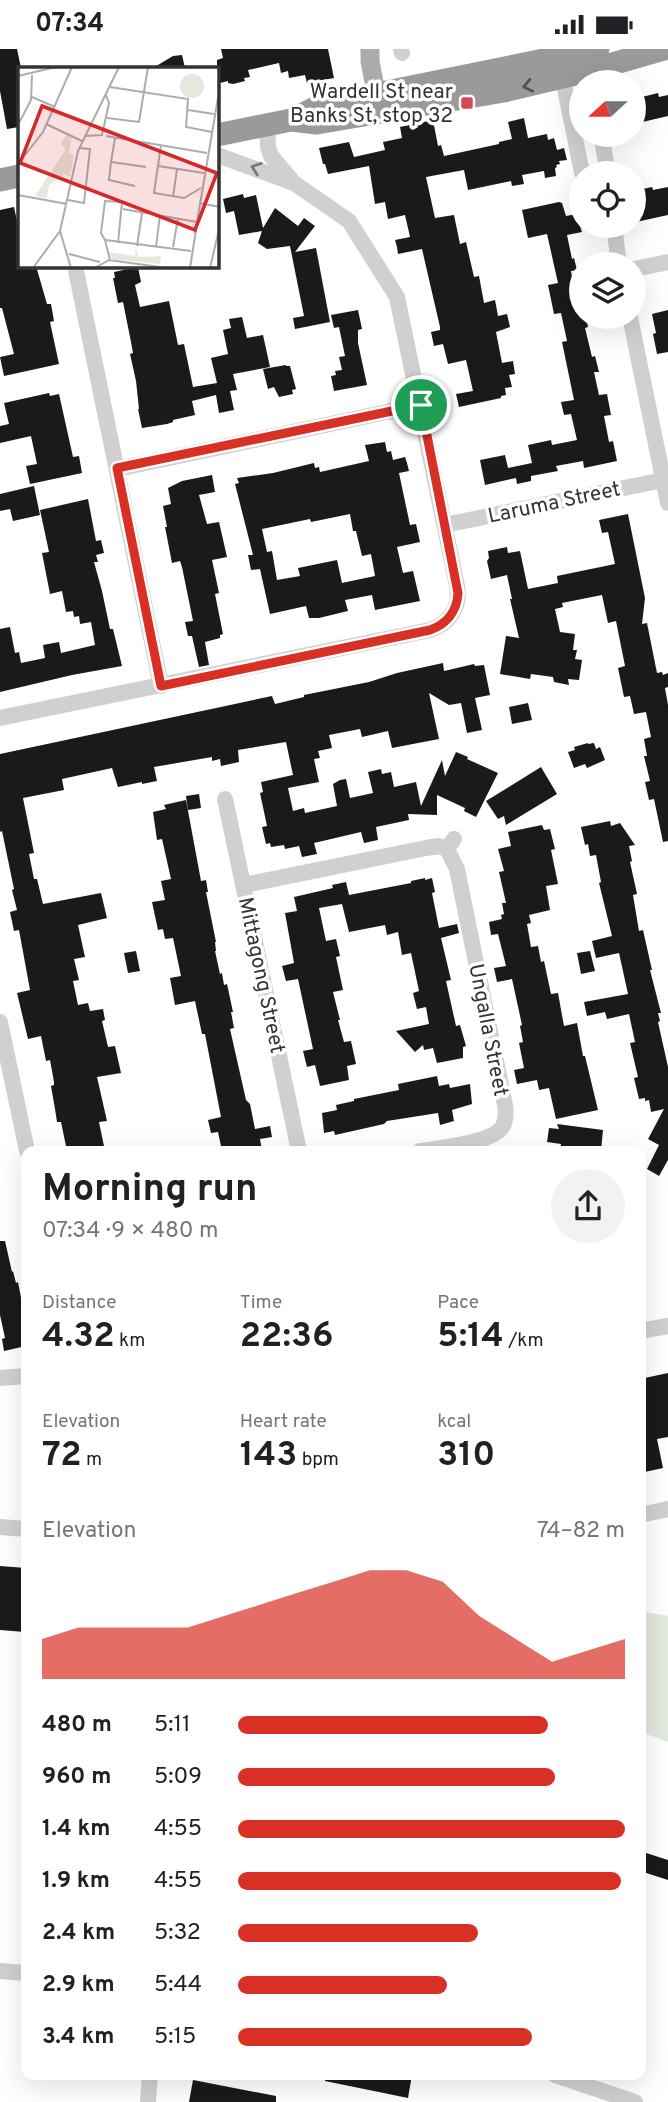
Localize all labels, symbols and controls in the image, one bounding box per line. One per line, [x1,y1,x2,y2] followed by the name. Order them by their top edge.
[35,8,104,41] text: 07:34
[18,67,219,268] inset map
[569,70,646,147] north arrow
[569,70,646,329] map controls
[522,78,534,92] one-way arrow
[290,79,453,130] place label: Wardell St near Banks St, stop 32
[459,95,475,111] marker: Wardell St near Banks St, stop 32
[569,161,646,238] button: locate
[250,162,262,177] one-way arrow
[569,252,646,329] button: layers
[391,375,451,435] pin
[402,386,440,424] icon: arrive
[486,476,623,531] street label: Laruma Street
[231,895,290,1056] street label: Mittagong Street
[461,962,514,1099] street label: Ungalla Street
[42,1166,258,1215] text: Morning run
[551,1169,625,1243] button: share
[42,1217,218,1246] text: 07:34 · 9 × 480 m
[42,1291,117,1315] text: Distance
[240,1291,282,1315] text: Time
[437,1291,479,1315] text: Pace
[42,1315,115,1359] text: 4.32
[240,1315,333,1359] text: 22:36
[437,1315,504,1359] text: 5:14
[115,1329,145,1353] text: km
[504,1329,544,1353] text: /km
[42,1410,120,1434] text: Elevation
[240,1410,327,1434] text: Heart rate
[437,1410,471,1434] text: kcal
[42,1434,82,1478] text: 72
[240,1434,297,1478] text: 143
[437,1434,495,1478] text: 310
[82,1448,102,1472] text: m
[297,1448,339,1472] text: bpm
[42,1517,137,1546] text: Elevation
[537,1517,625,1546] text: 74–82 m
[42,1711,112,1740] text: 480 m
[154,1711,191,1740] text: 5:11
[42,1763,111,1792] text: 960 m
[154,1763,202,1792] text: 5:09
[42,1815,110,1844] text: 1.4 km
[154,1815,202,1844] text: 4:55
[42,1867,110,1896] text: 1.9 km
[154,1867,202,1896] text: 4:55
[42,1919,115,1948] text: 2.4 km
[154,1919,201,1948] text: 5:32
[42,1971,115,2000] text: 2.9 km
[154,1971,202,2000] text: 5:44
[42,2023,114,2052] text: 3.4 km
[154,2023,196,2052] text: 5:15

